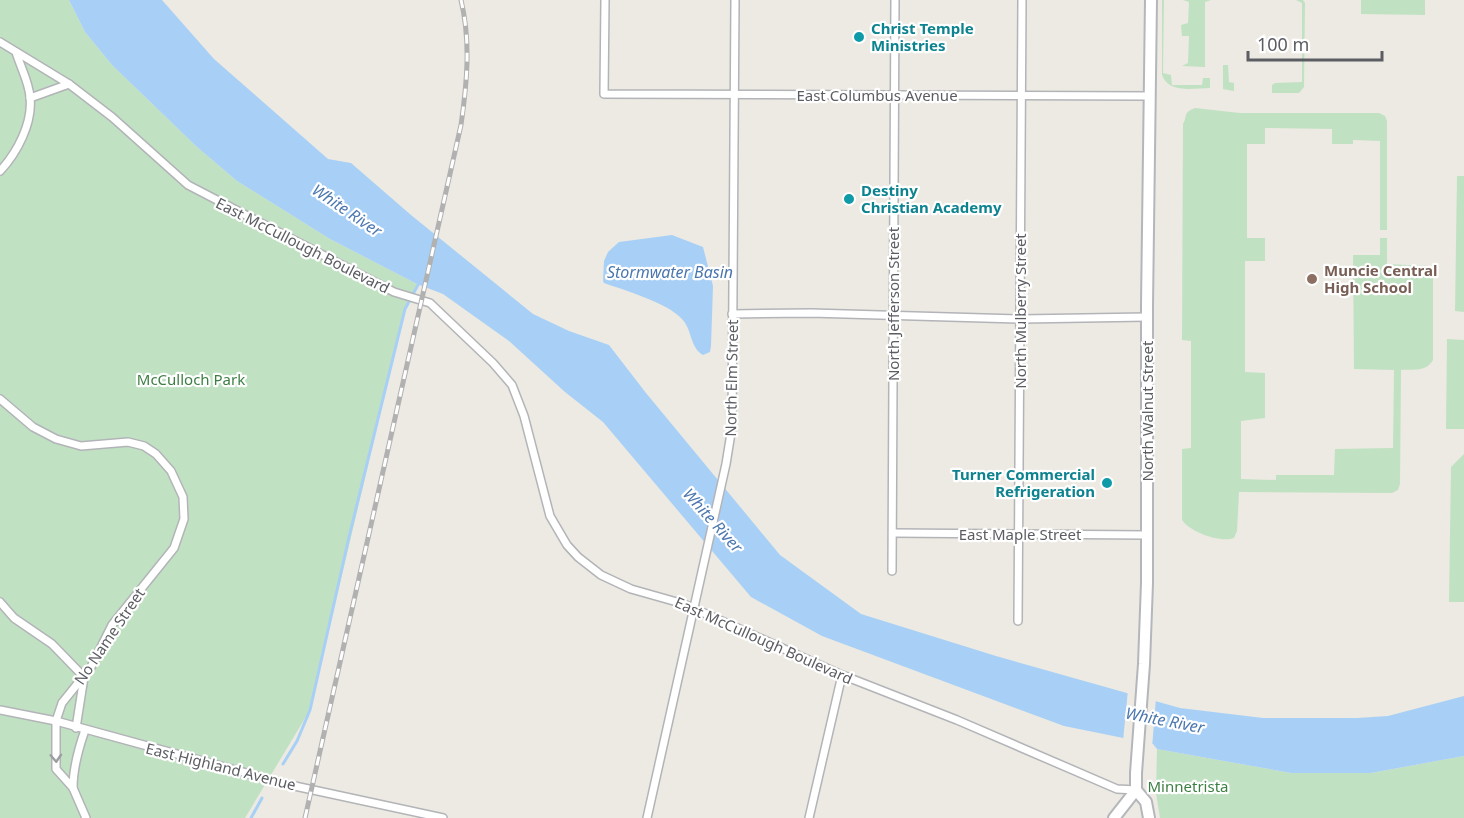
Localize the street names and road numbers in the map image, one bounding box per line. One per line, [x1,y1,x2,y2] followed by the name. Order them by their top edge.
[796,85,958,105] street label: East Columbus Avenue
[213,192,393,298] street label: East McCullough Boulevard
[883,226,903,381] street label: North Jefferson Street
[1010,233,1030,389] street label: North Mulberry Street
[720,319,742,437] street label: North Elm Street
[1137,340,1157,481] street label: North Walnut Street
[959,524,1082,544] street label: East Maple Street
[69,583,149,688] street label: No Name Street
[672,592,856,688] street label: East McCullough Boulevard
[144,738,298,794] street label: East Highland Avenue

